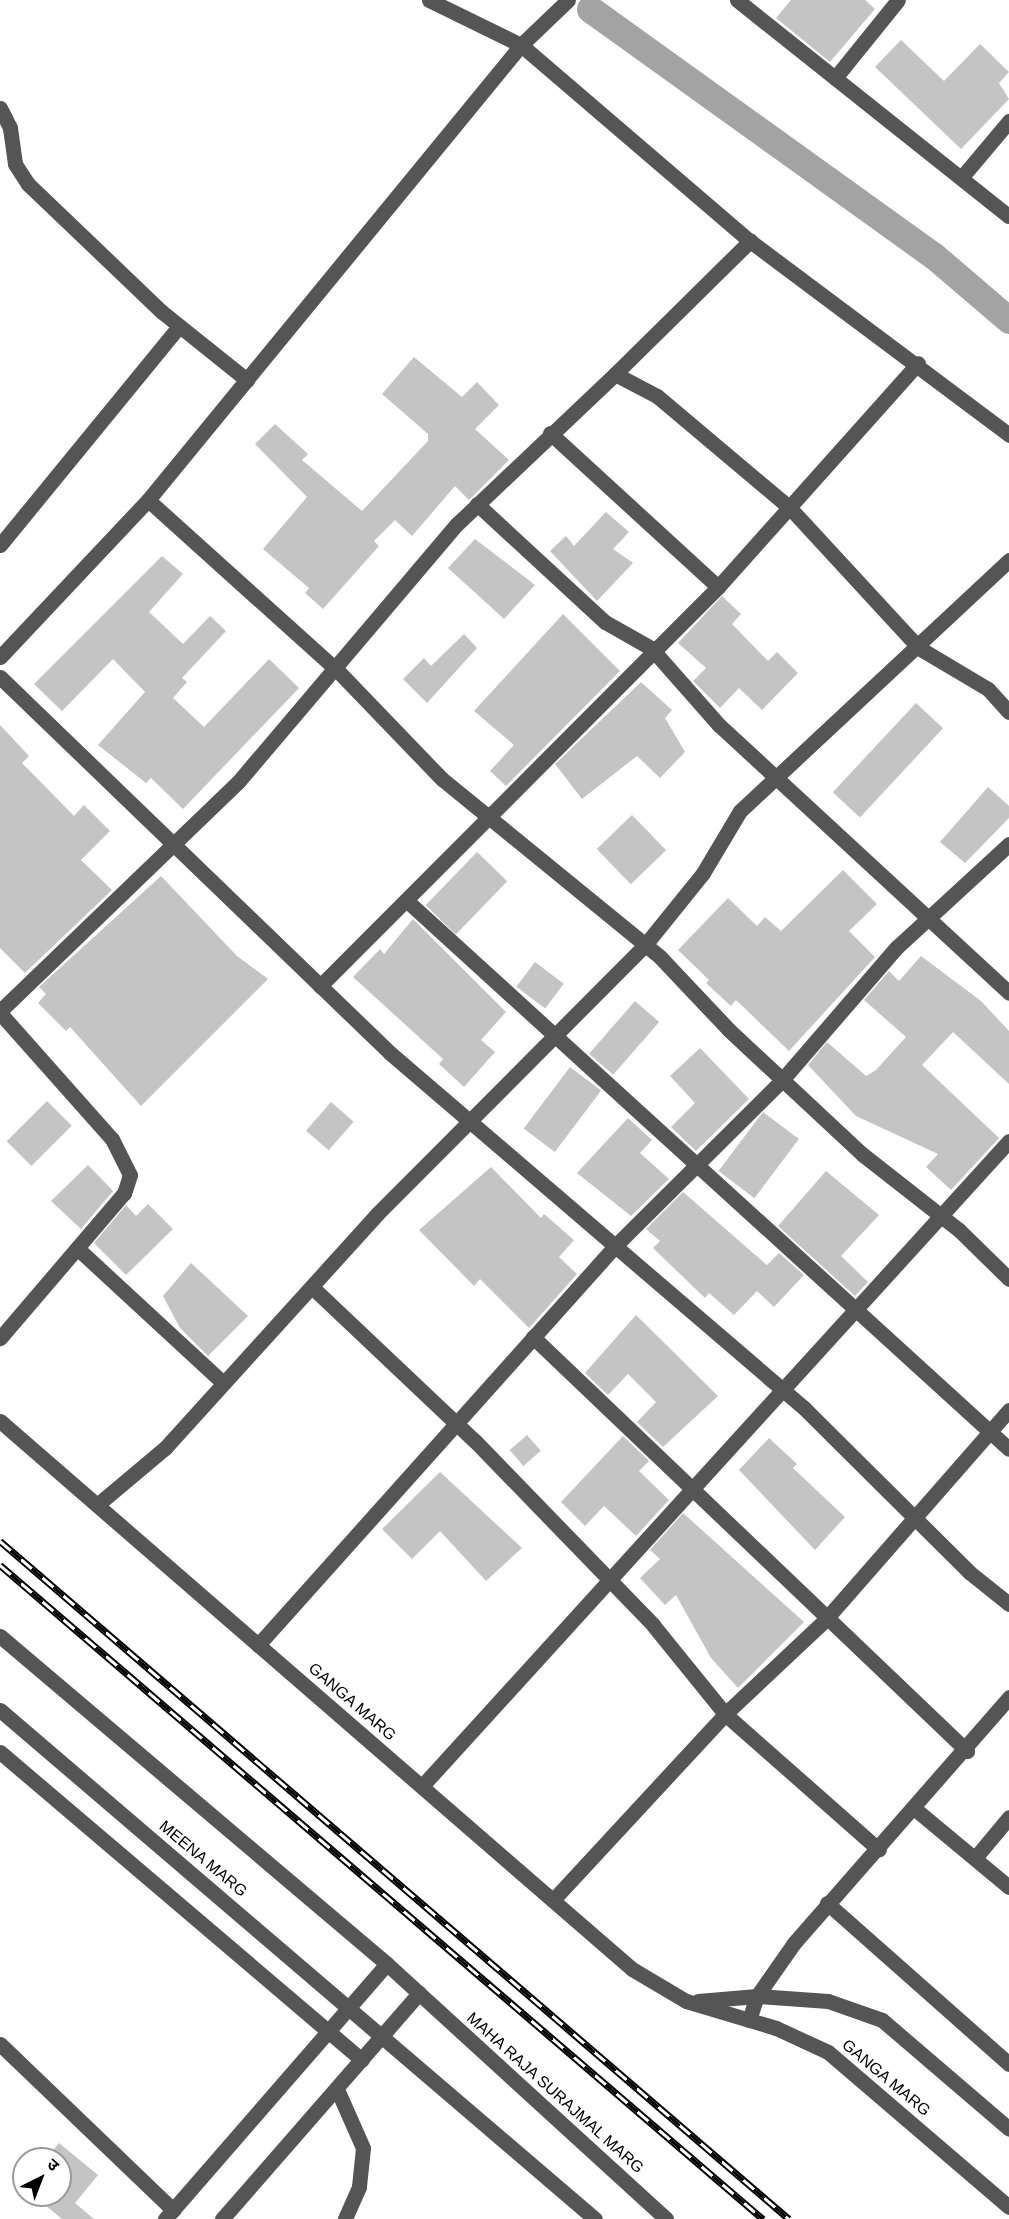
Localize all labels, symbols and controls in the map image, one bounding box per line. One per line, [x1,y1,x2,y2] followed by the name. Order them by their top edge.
[304,1659,400,1745] street label: GANGA MARG
[155,1817,251,1901] street label: MEENA MARG
[462,2008,648,2178] street label: MAHA RAJA SURAJMAL MARG
[838,2035,934,2121] street label: GANGA MARG
[12,2147,72,2207] north arrow
[44,2155,62,2174] text: उ

